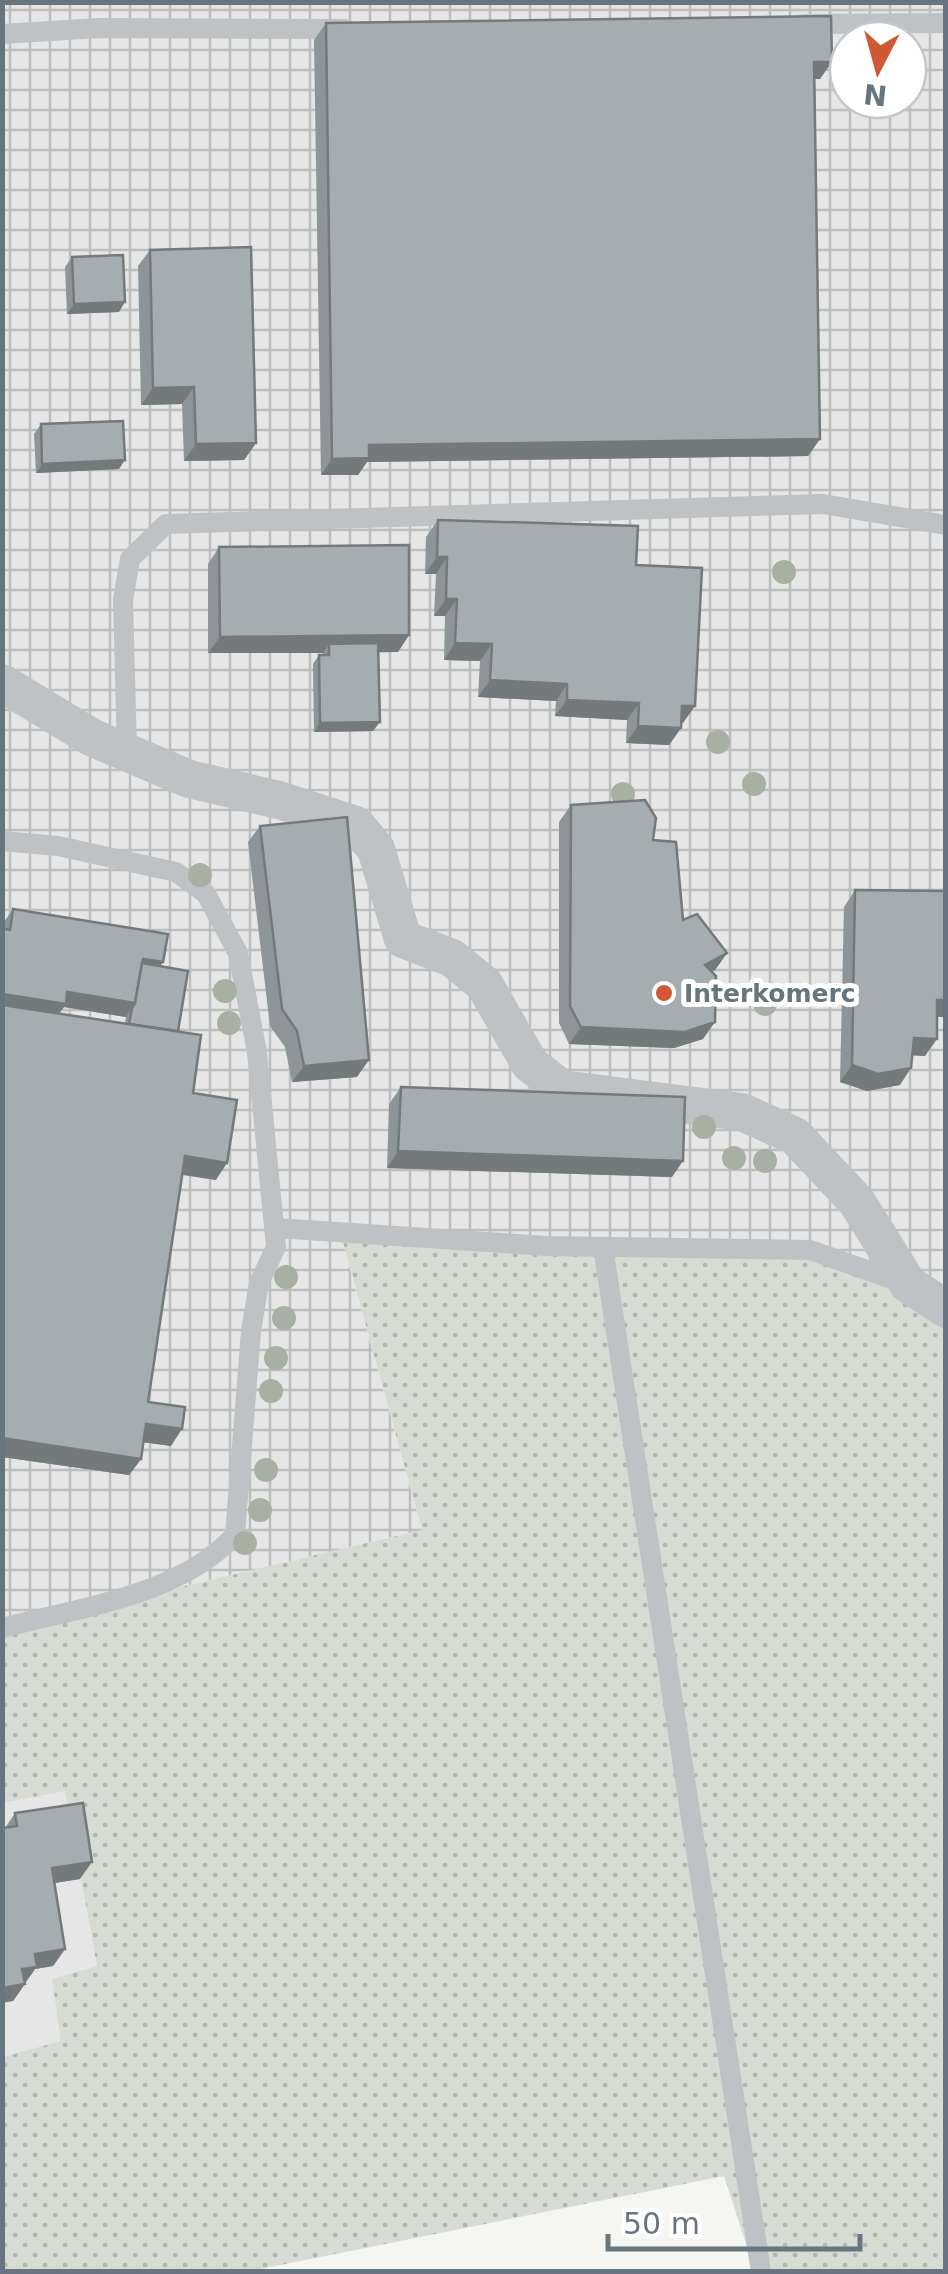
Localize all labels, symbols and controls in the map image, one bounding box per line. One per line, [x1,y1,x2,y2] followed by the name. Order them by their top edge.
[828,20,928,120] north arrow
[862,77,889,112] text: N
[684,979,856,1008] place label: Interkomerc
[653,982,675,1004] marker: Interkomerc
[608,2189,860,2251] scale bar
[623,2206,700,2241] text: 50 m

